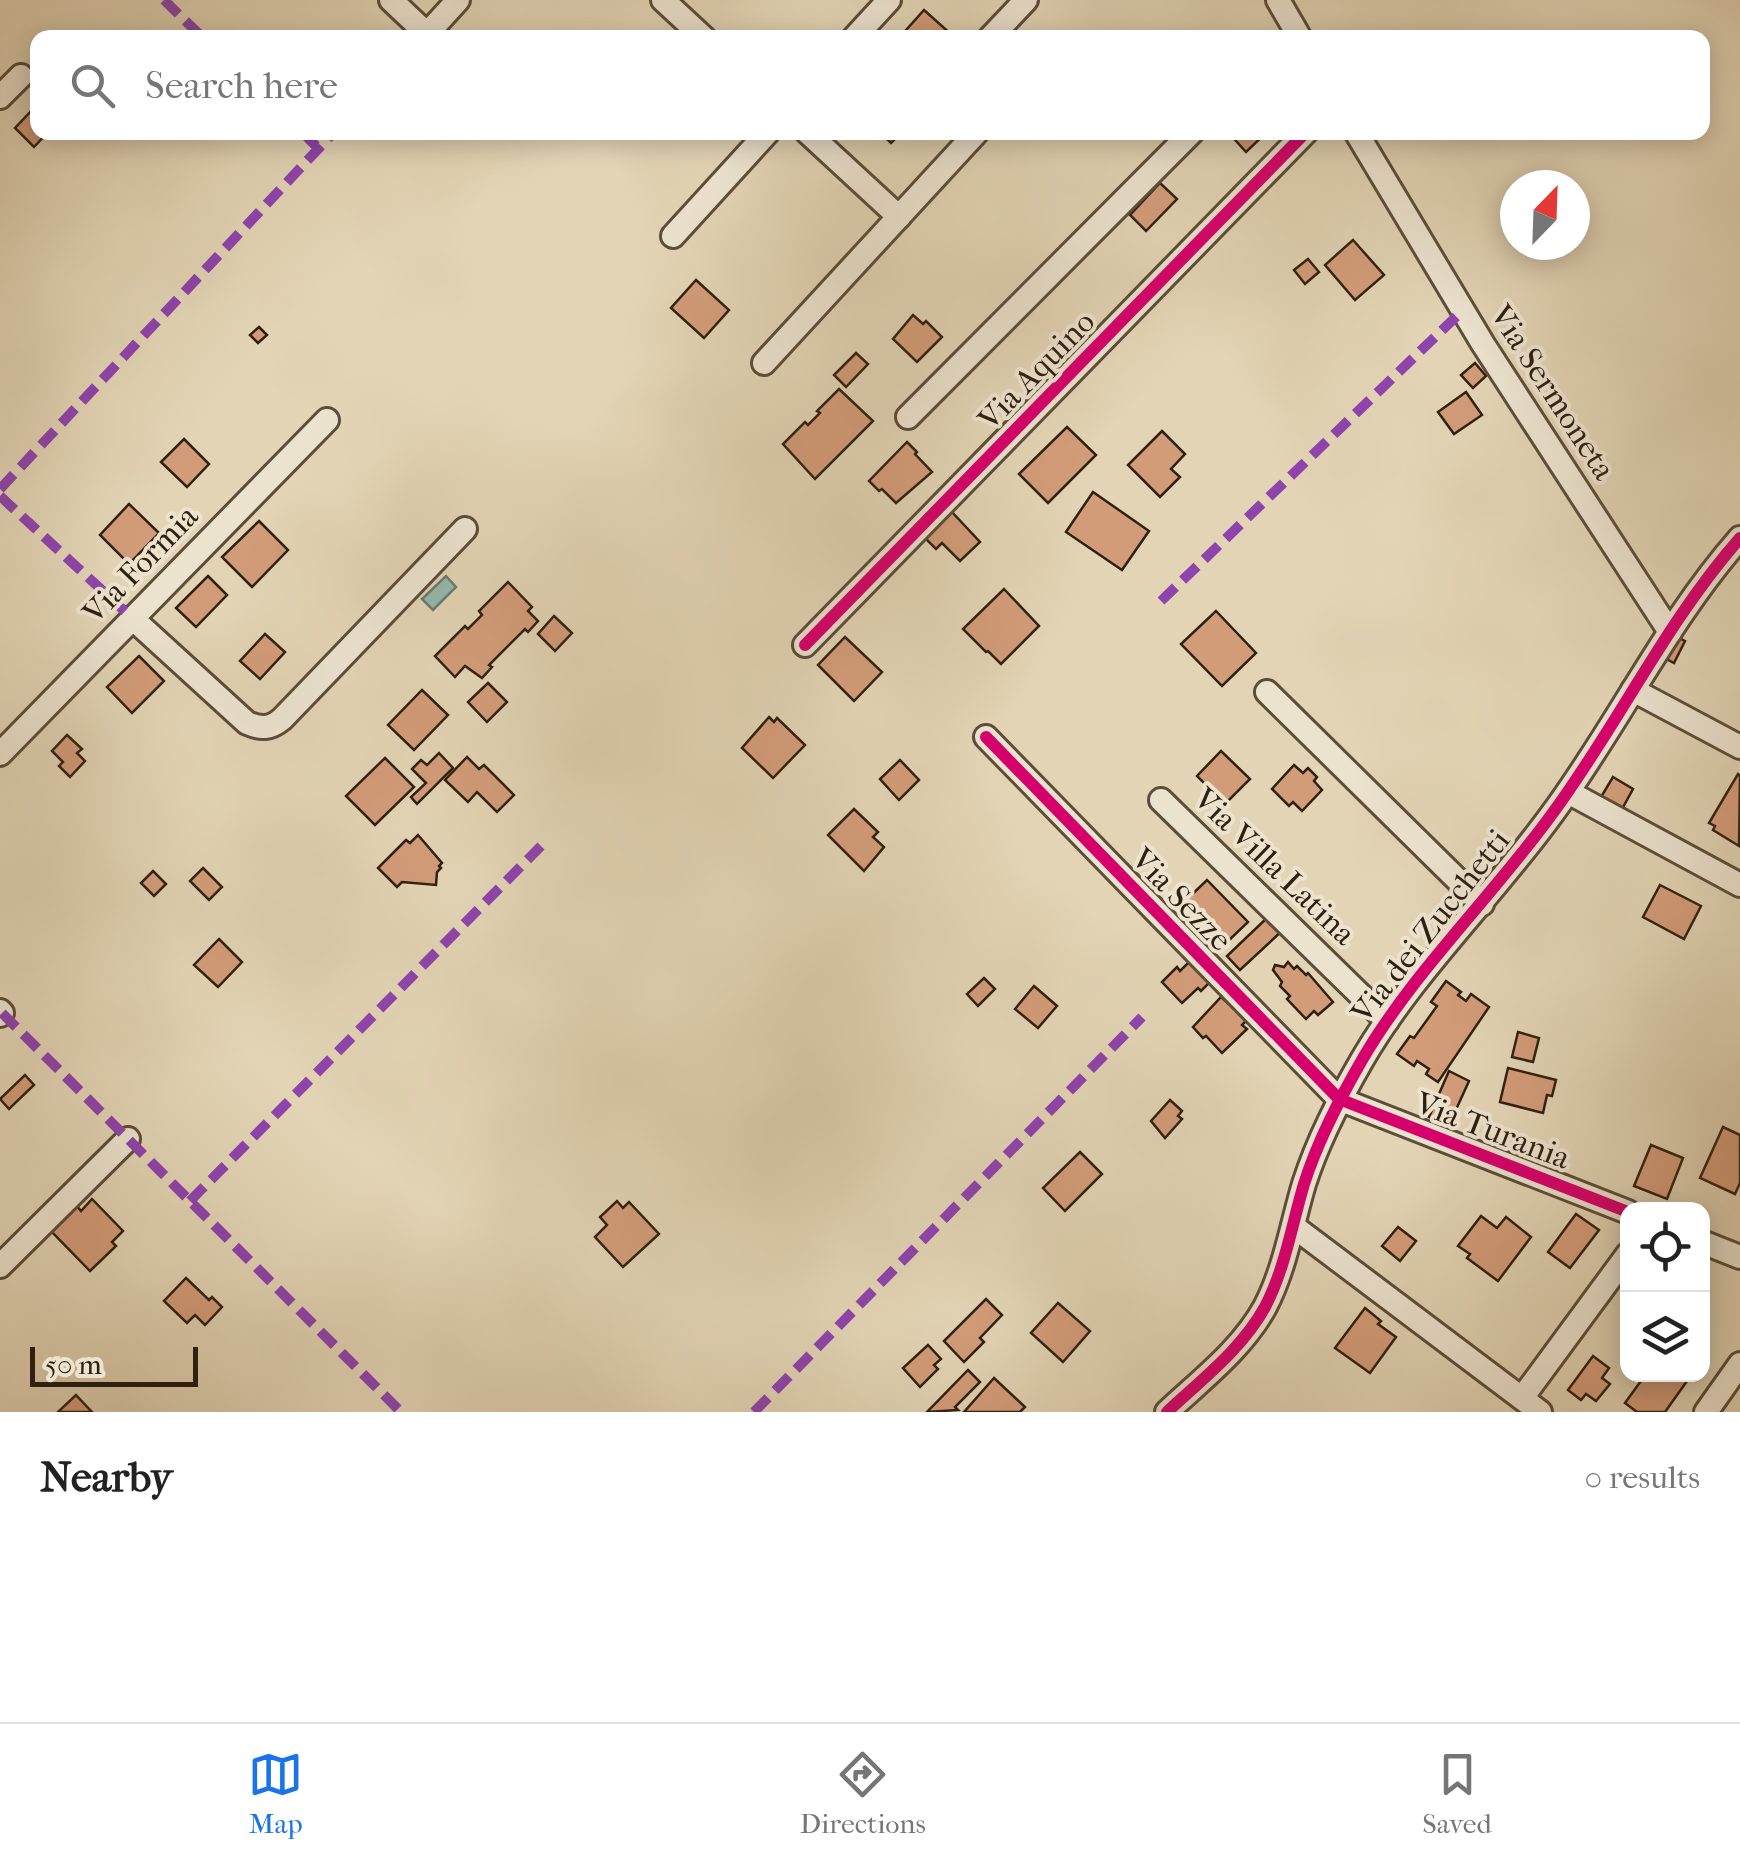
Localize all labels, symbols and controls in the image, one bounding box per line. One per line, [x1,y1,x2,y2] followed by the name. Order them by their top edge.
[30,30,1710,140] search box
[65,58,120,113] icon: search
[145,63,338,108] text: Search here
[1500,170,1590,260] north arrow
[1482,297,1623,488] street label: Via Sermoneta
[970,303,1102,438] street label: Via Aquino
[74,497,206,632] street label: Via Formia
[1186,779,1364,953] street label: Via Villa Latina
[1343,822,1518,1031] street label: Via dei Zucchetti
[1123,840,1240,958] street label: Via Sezze
[1410,1084,1576,1177] street label: Via Turania
[1620,1202,1710,1382] map controls
[1620,1202,1710,1292] button: locate
[1620,1292,1710,1382] button: layers
[30,1342,198,1386] scale bar
[45,1348,102,1381] text: 50 m
[40,1453,172,1502] text: Nearby
[1584,1459,1700,1496] text: 0 results
[248,1747,303,1840] tab: Map
[800,1747,926,1840] tab: Directions
[1422,1747,1492,1840] tab: Saved

